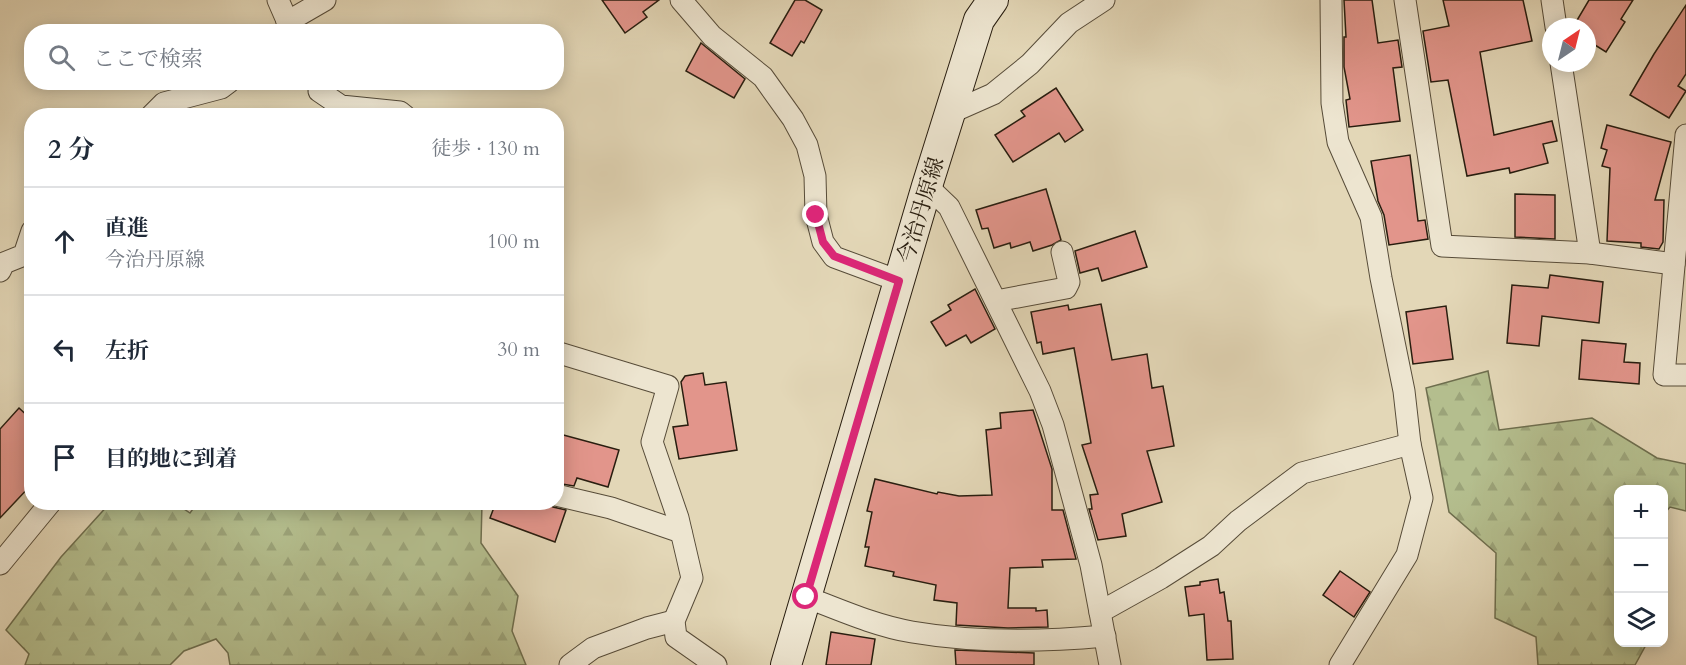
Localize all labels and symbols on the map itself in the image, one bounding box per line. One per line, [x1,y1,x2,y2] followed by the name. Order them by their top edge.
[1542,18,1596,72] north arrow
[891,153,951,267] street label: 今治丹原線
[802,201,828,227] route end
[792,583,818,609] route start

